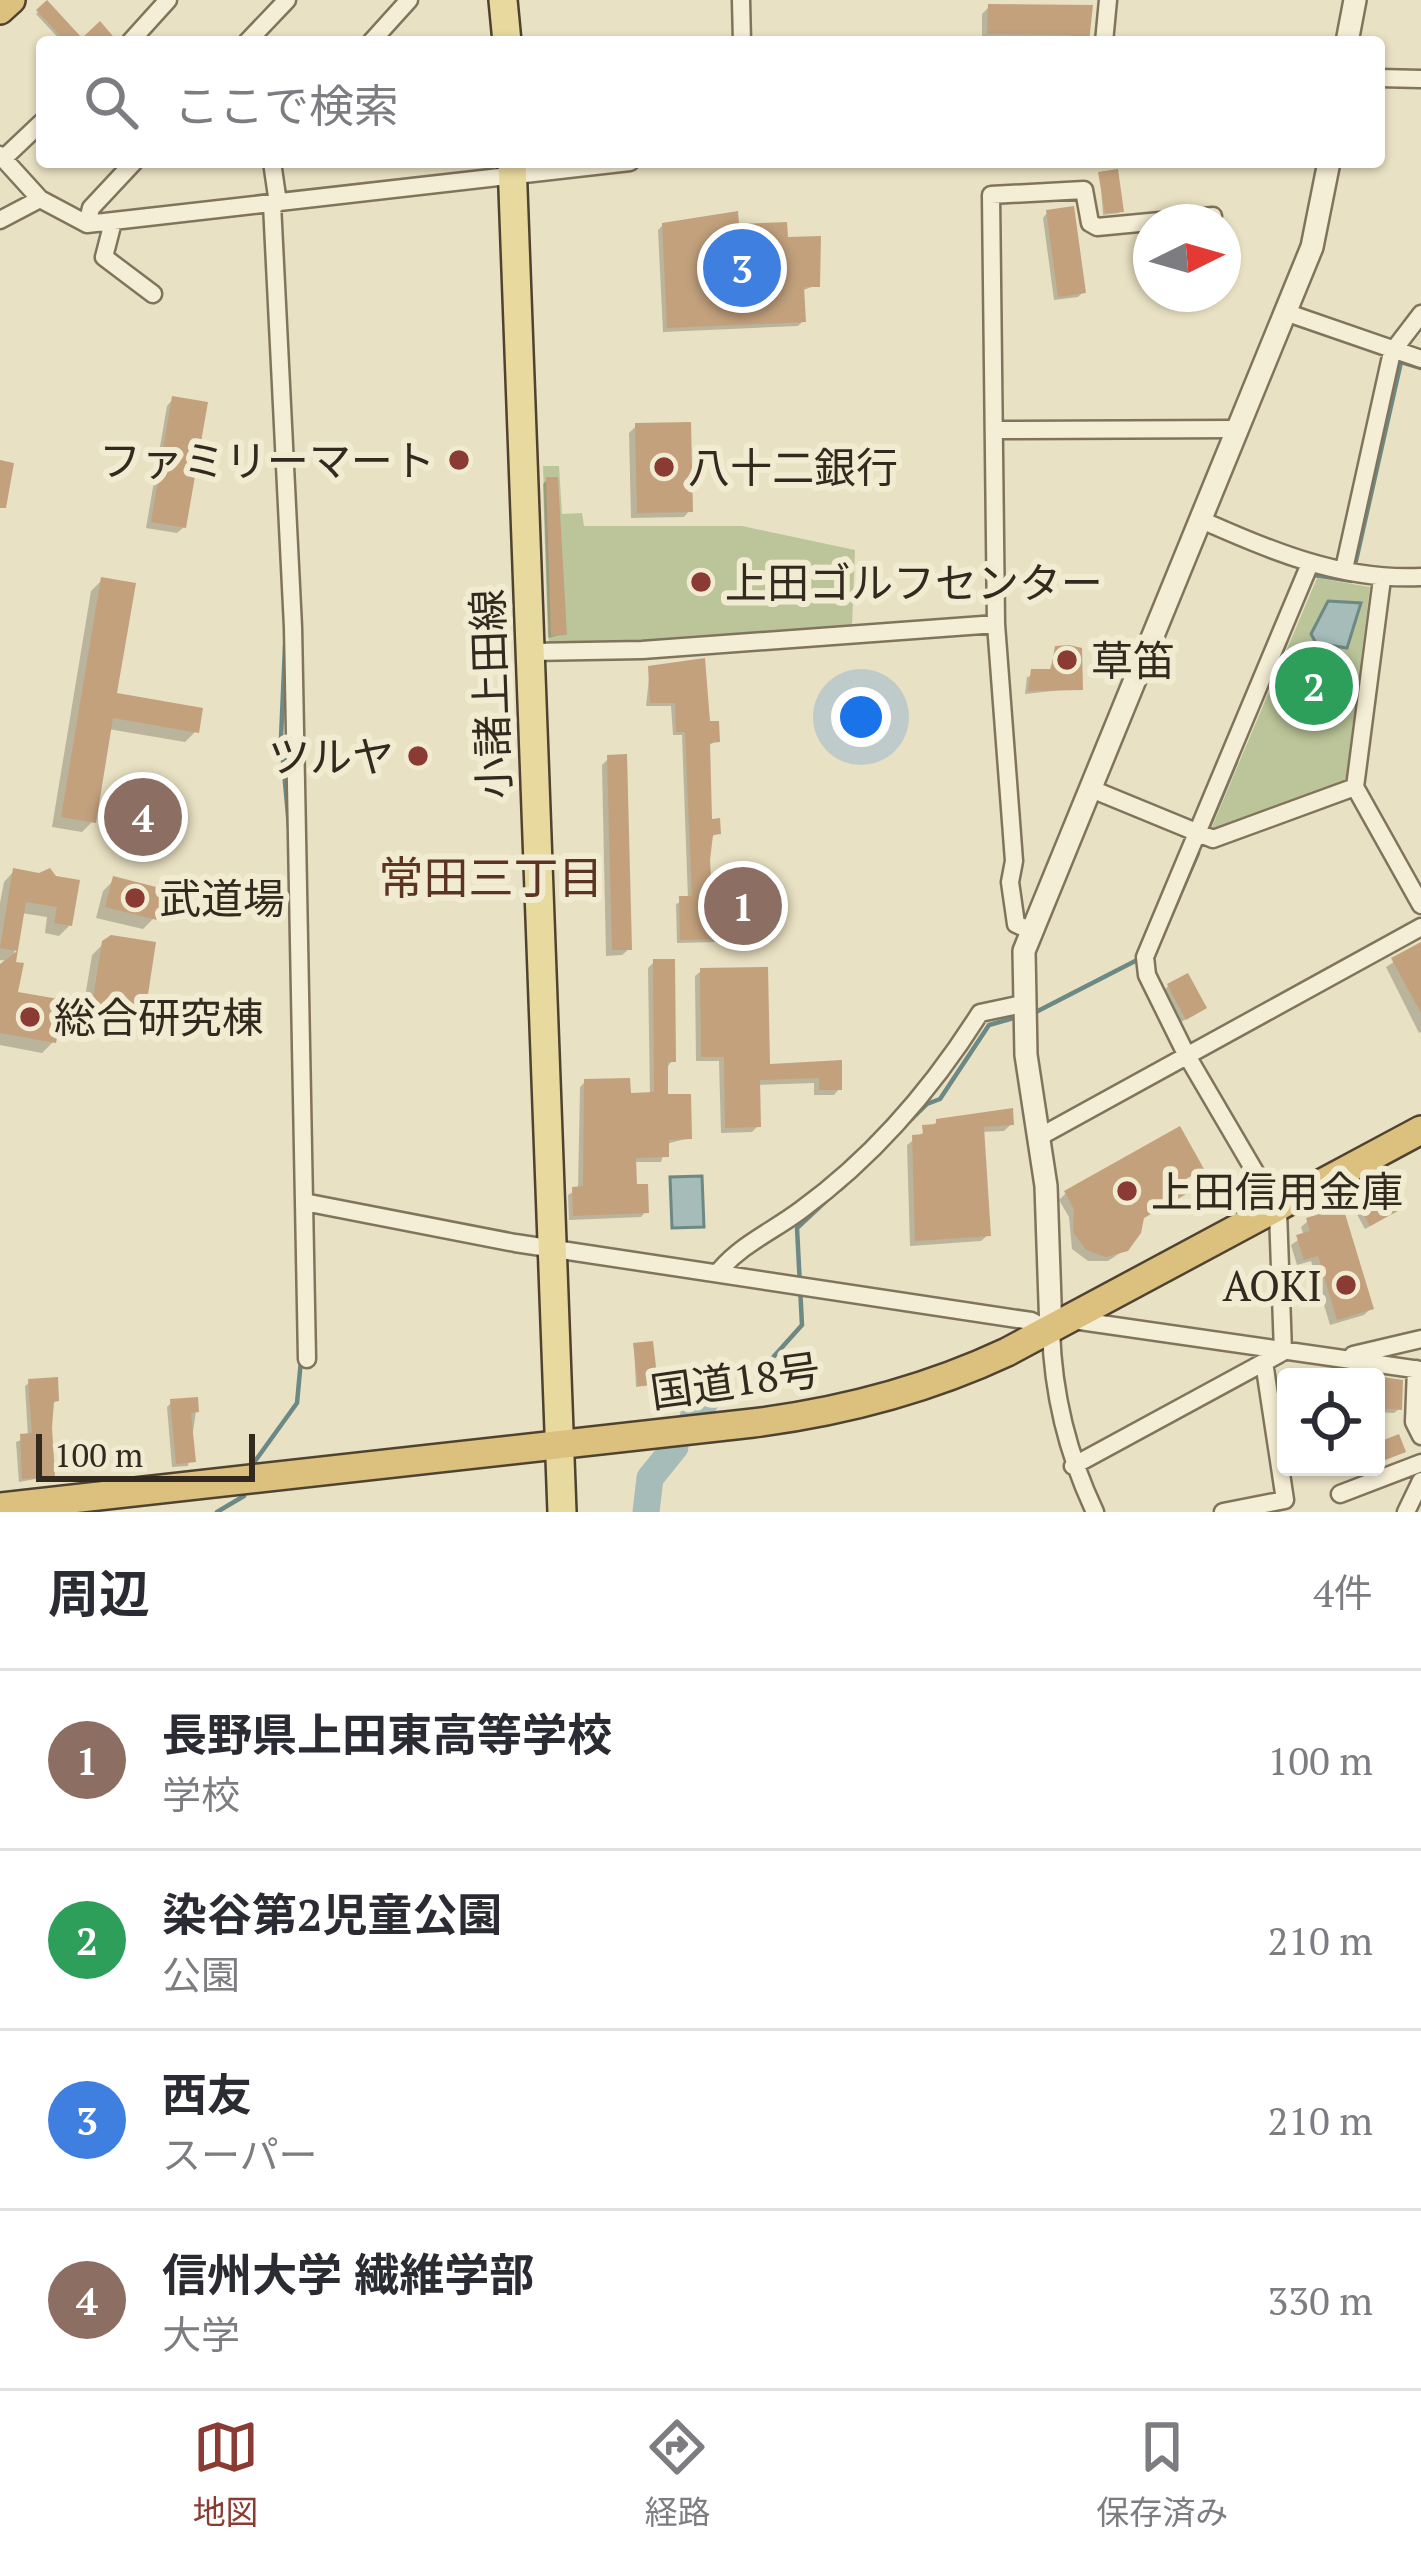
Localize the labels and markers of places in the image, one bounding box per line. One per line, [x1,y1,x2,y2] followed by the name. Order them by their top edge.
[703,223,781,313] pin: 3
[99,432,435,488] place label: ファミリーマート
[688,439,898,495] place label: 八十二銀行
[446,447,472,473] marker: ファミリーマート
[651,454,677,480] marker: 八十二銀行
[725,554,1103,610] place label: 上田ゴルフセンター
[688,569,714,595] marker: 上田ゴルフセンター
[1091,632,1175,688] place label: 草笛
[1275,641,1353,731] pin: 2
[1054,647,1080,673] marker: 草笛
[268,728,394,784] place label: ツルヤ
[405,743,431,769] marker: ツルヤ
[104,772,182,862] pin: 4
[704,861,782,951] pin: 1
[159,870,285,926] place label: 武道場
[122,885,148,911] marker: 武道場
[54,989,264,1045] place label: 総合研究棟
[17,1004,43,1030] marker: 総合研究棟
[1151,1163,1403,1219] place label: 上田信用金庫
[1114,1178,1140,1204] marker: 上田信用金庫
[1223,1257,1322,1313] place label: AOKI
[1333,1272,1359,1298] marker: AOKI

